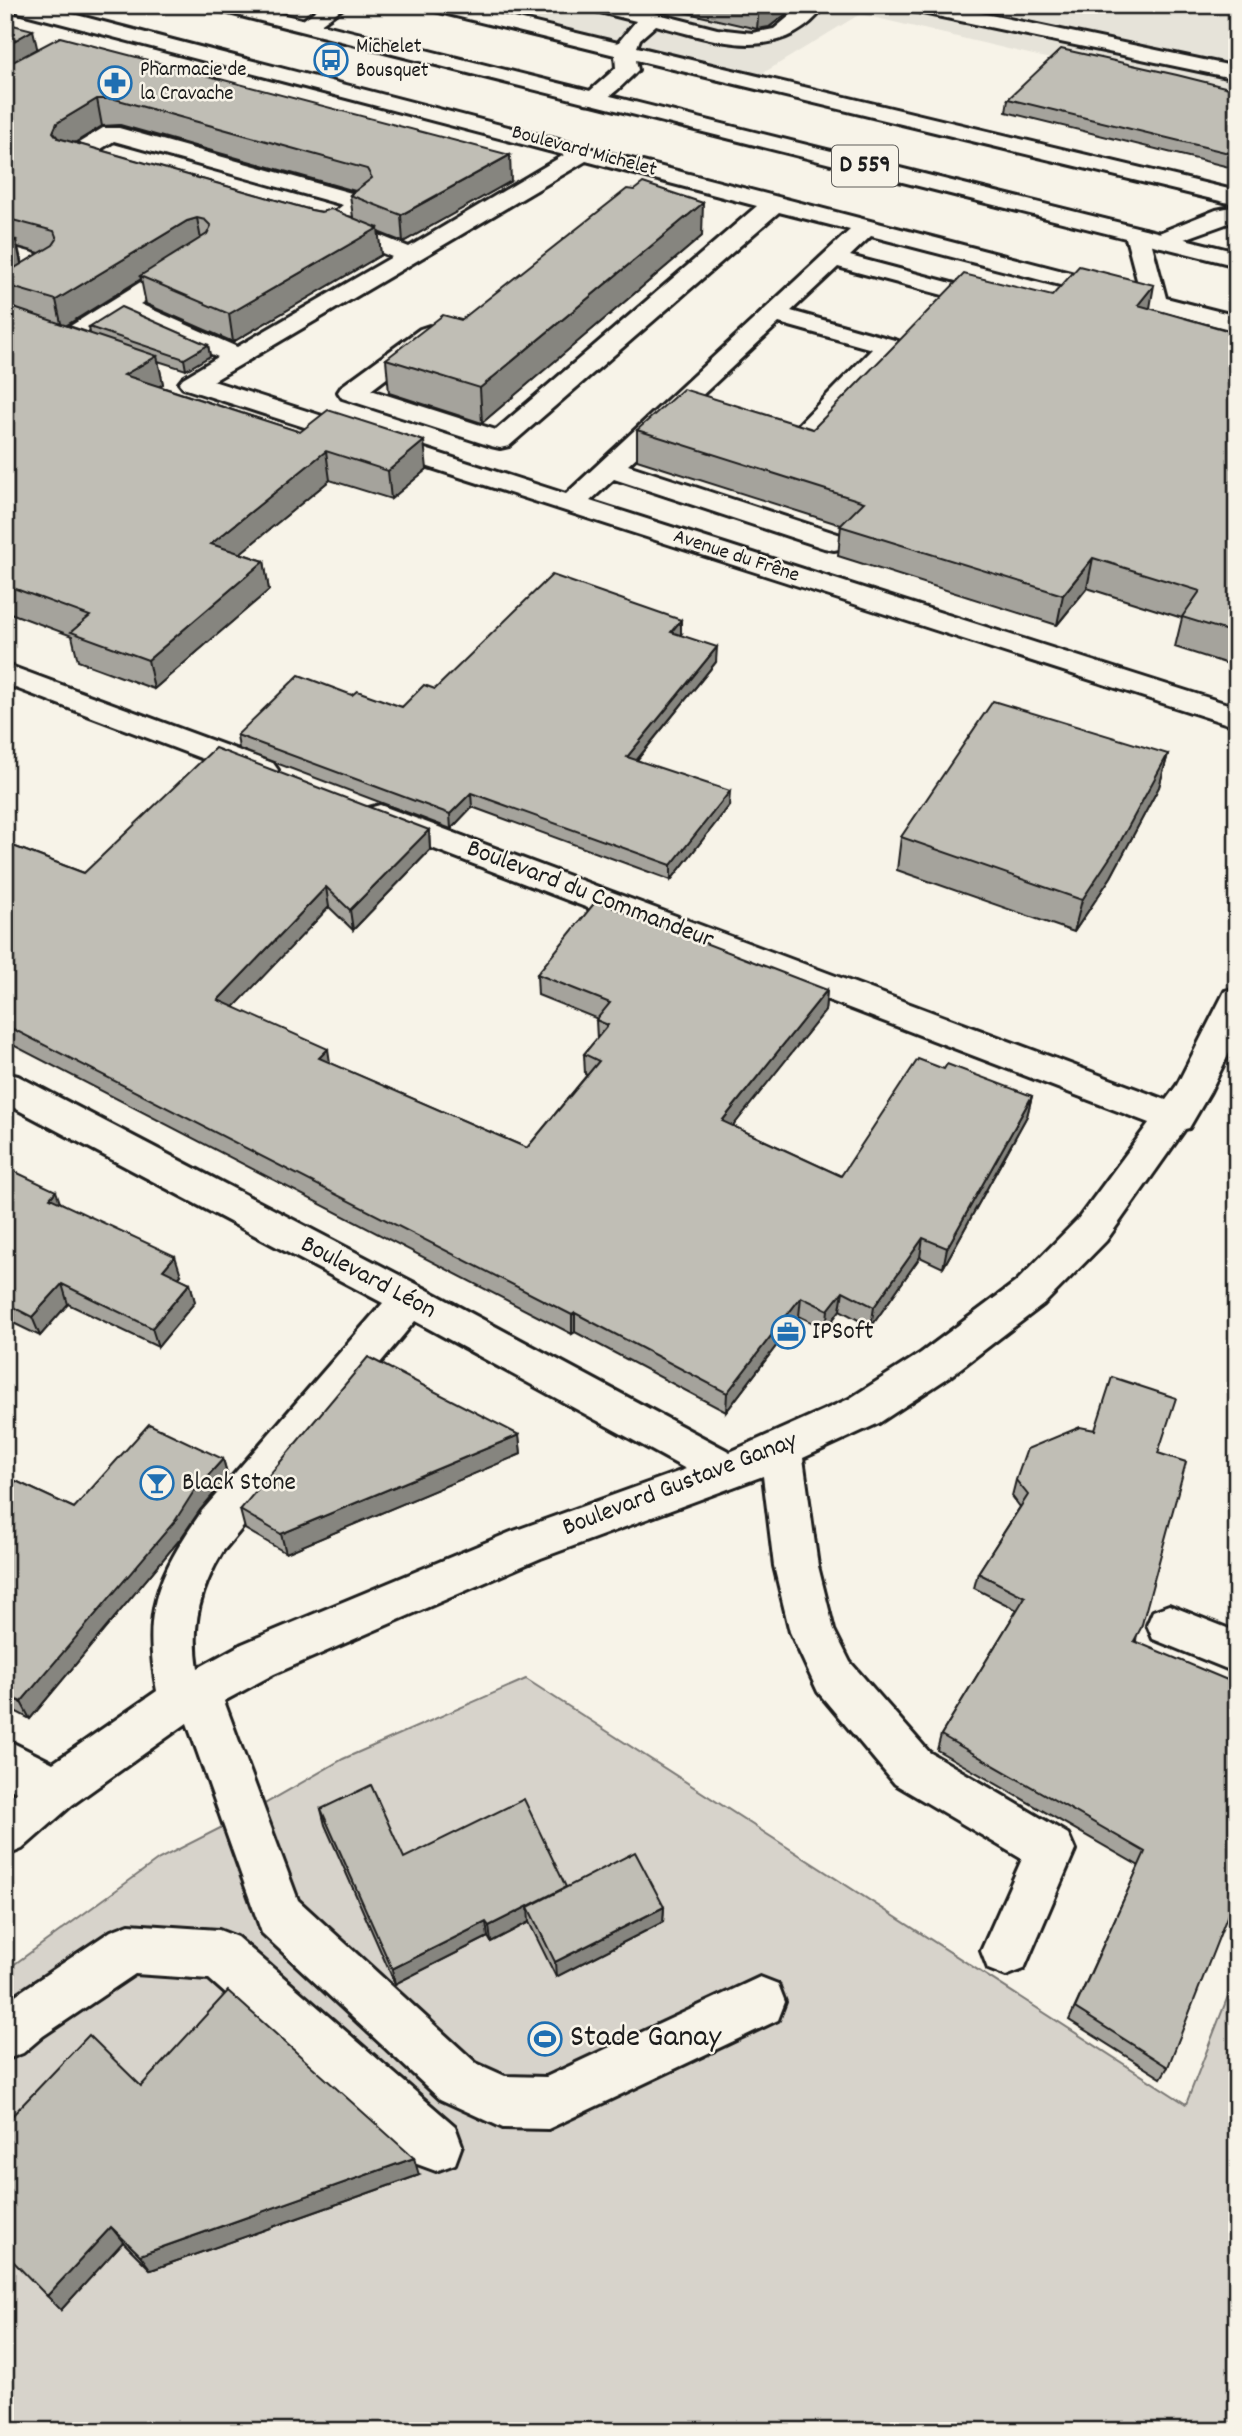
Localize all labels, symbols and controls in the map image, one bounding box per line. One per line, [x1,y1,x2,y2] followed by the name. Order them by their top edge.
[356,33,429,87] place label: Michelet Bousquet
[312,41,350,79] bus stop icon: Michelet Bousquet
[140,56,247,110] place label: Pharmacie de la Cravache
[96,64,134,102] pharmacy icon: Pharmacie de la Cravache
[508,118,660,186] street label: Boulevard Michelet
[832,146,898,186] road number: D 559
[669,522,803,592] street label: Avenue du Frêne
[461,831,719,959] street label: Boulevard du Commandeur
[294,1227,442,1329] street label: Boulevard Léon
[769,1313,807,1351] office icon: IPSoft
[812,1314,874,1351] place label: IPSoft
[557,1423,803,1547] street label: Boulevard Gustave Ganay
[138,1464,176,1502] bar icon: Black Stone
[182,1465,296,1502] place label: Black Stone
[570,2016,722,2062] place label: Stade Ganay
[526,2020,564,2058] sports icon: Stade Ganay

